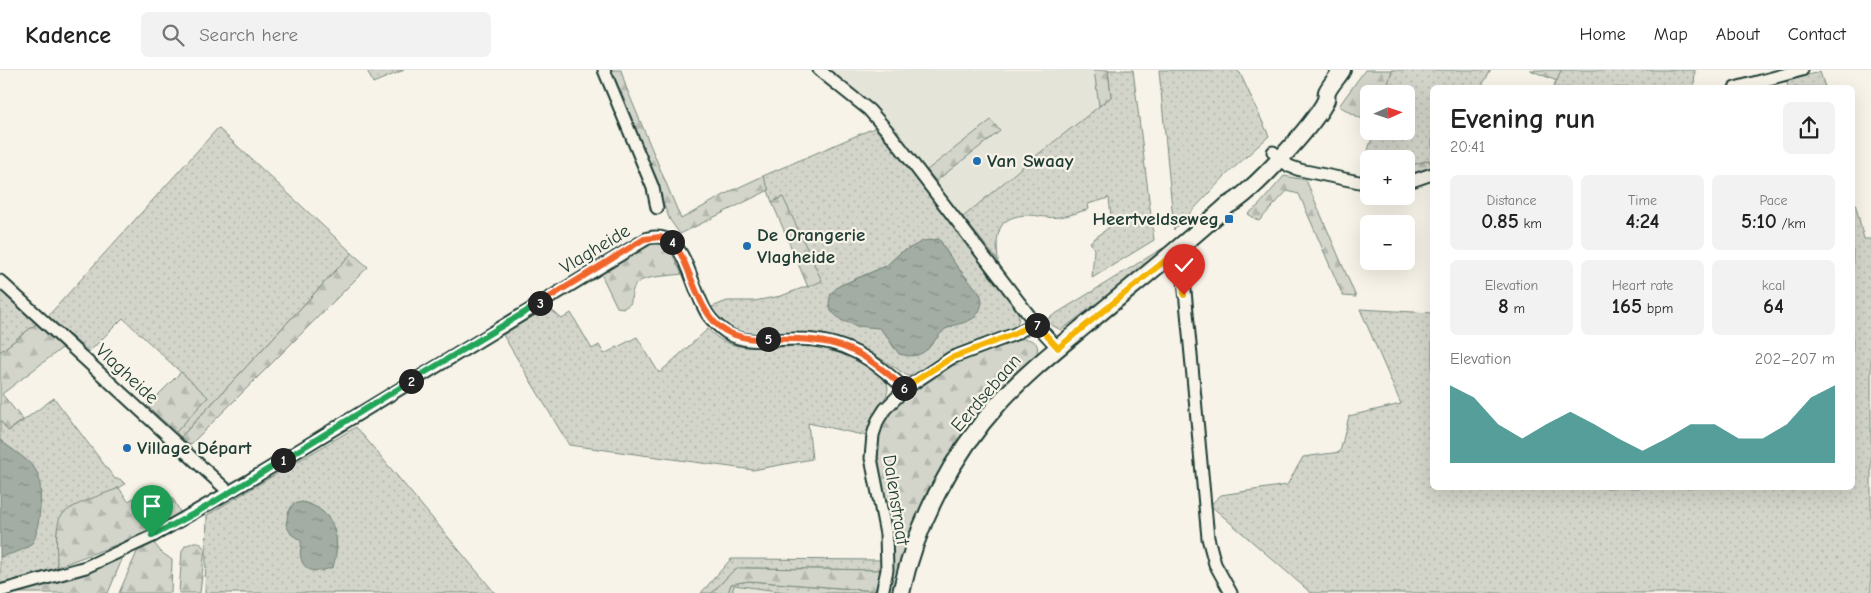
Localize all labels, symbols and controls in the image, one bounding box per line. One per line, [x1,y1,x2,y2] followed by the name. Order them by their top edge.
[141,12,491,57] search box
[25,21,111,49] text: Kadence
[159,21,187,49] icon: search
[199,24,298,46] text: Search here
[1579,24,1626,45] text: Home
[1654,24,1688,45] text: Map
[1716,24,1760,45] text: About
[1788,24,1846,45] text: Contact
[1360,85,1415,140] north arrow
[1360,85,1415,270] map controls
[1783,102,1835,154] button: share
[1450,103,1595,135] text: Evening run
[1450,138,1485,156] text: 20:41
[987,150,1074,172] place label: Van Swaay
[1360,150,1415,205] button: +
[971,155,983,167] marker: Van Swaay
[1486,192,1537,209] text: Distance
[1628,192,1657,209] text: Time
[1759,192,1788,209] text: Pace
[1092,208,1219,230] place label: Heertveldseweg
[1481,209,1519,233] text: 0.85
[1626,209,1659,233] text: 4:24
[1741,209,1777,233] text: 5:10
[1223,213,1235,225] marker: Heertveldseweg
[1360,215,1415,270] button: −
[1519,215,1542,232] text: km
[1777,215,1806,232] text: /km
[556,220,634,278] street label: Vlagheide
[757,224,865,268] place label: De Orangerie Vlagheide
[660,230,684,254] pin: 4
[669,234,676,251] text: 4
[741,240,753,252] marker: De Orangerie Vlagheide
[1163,244,1205,295] pin
[1170,251,1198,279] icon: check
[1485,277,1538,294] text: Elevation
[1612,277,1673,294] text: Heart rate
[1762,277,1785,294] text: kcal
[528,290,552,316] pin: 3
[1498,294,1509,318] text: 8
[1612,294,1642,318] text: 165
[1763,294,1784,318] text: 64
[537,295,544,312] text: 3
[1509,300,1525,317] text: m
[1642,300,1673,317] text: bpm
[1024,312,1050,338] pin: 7
[1034,317,1041,334] text: 7
[756,326,780,352] pin: 5
[765,331,772,348] text: 5
[91,339,163,409] street label: Vlagheide
[946,350,1026,436] street label: Eerdsebaan
[1450,350,1511,368] text: Elevation
[1755,350,1835,368] text: 202–207 m
[398,368,424,394] pin: 2
[408,373,415,390] text: 2
[892,376,916,400] pin: 6
[901,380,908,397] text: 6
[137,437,252,459] place label: Village Départ
[121,442,133,454] marker: Village Départ
[270,448,296,472] pin: 1
[281,452,286,469] text: 1
[878,453,914,547] street label: Dalenstraat
[131,485,173,536] pin
[138,492,166,520] icon: arrive

